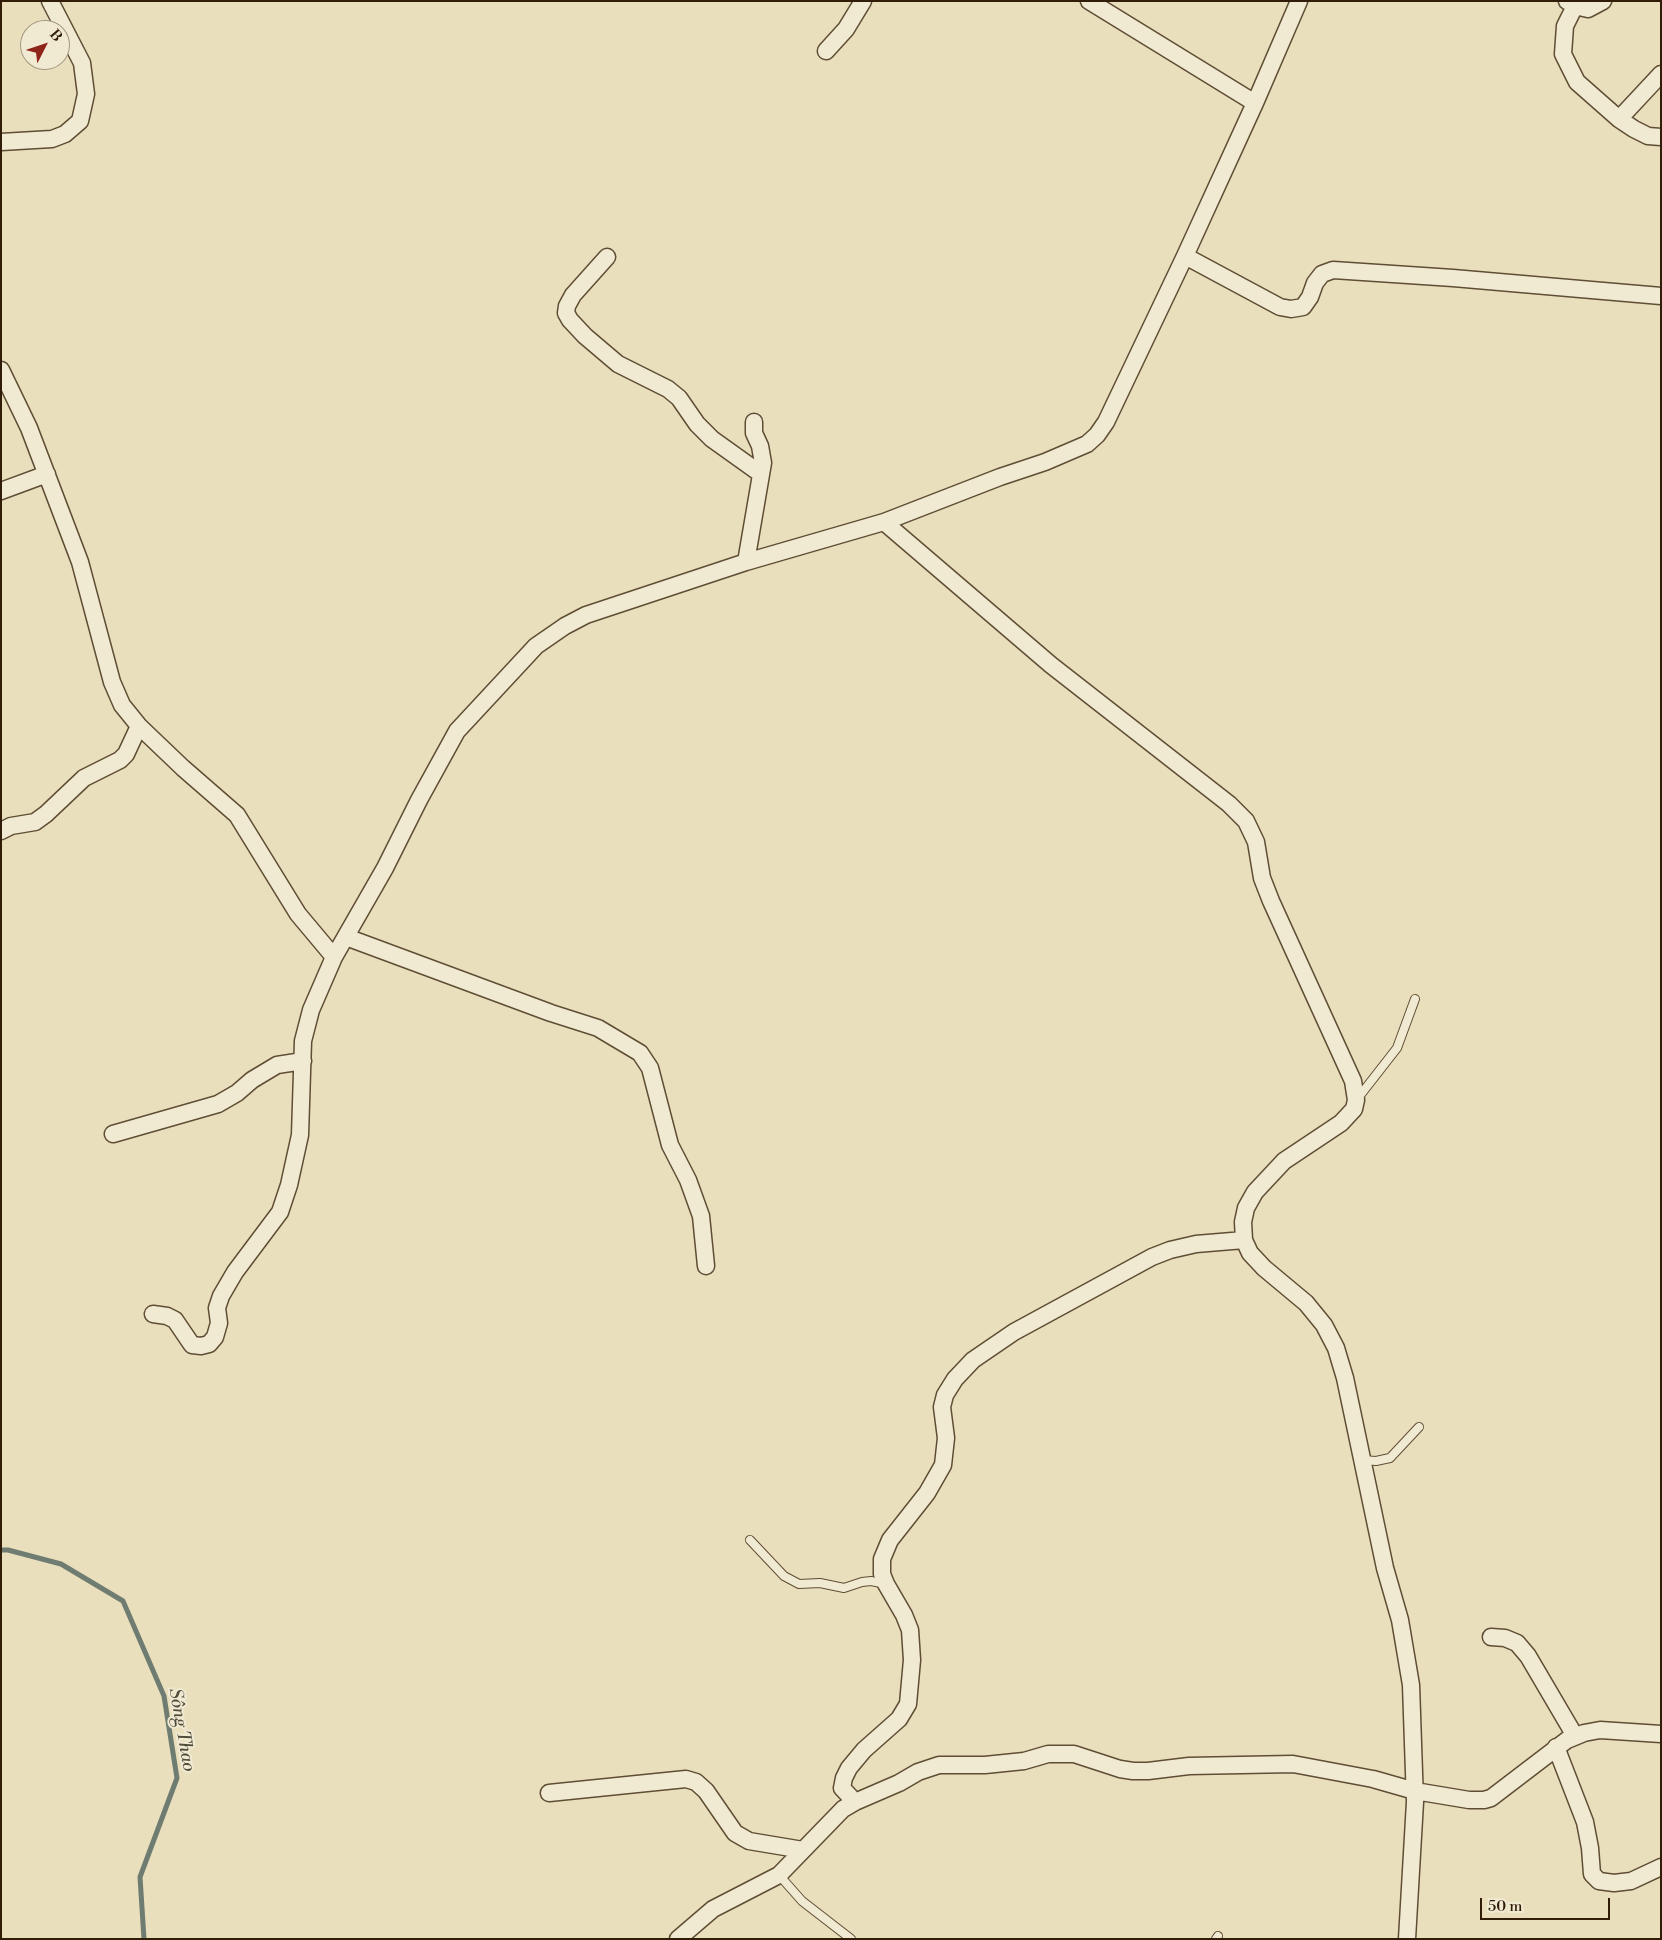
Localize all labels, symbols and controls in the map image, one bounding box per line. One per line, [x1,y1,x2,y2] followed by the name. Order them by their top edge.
[20,20,70,70] north arrow
[45,26,66,46] text: B
[163,1687,199,1773] water label: Sông Thao
[1482,1888,1612,1920] scale bar
[1488,1897,1522,1916] text: 50 m

